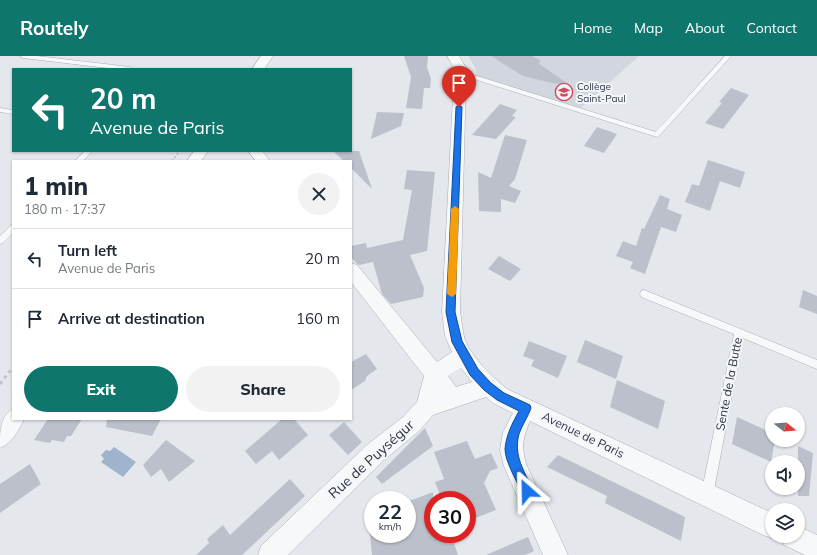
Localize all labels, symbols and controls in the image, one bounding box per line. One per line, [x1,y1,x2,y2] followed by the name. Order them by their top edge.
[20,16,88,40] text: Routely
[573,19,612,37] text: Home
[634,19,663,37] text: Map
[685,19,725,37] text: About
[747,19,797,37] text: Contact
[442,66,476,107] pin
[448,72,470,94] icon: arrive
[577,80,626,105] place label: Collège Saint-Paul
[90,81,156,116] text: 20 m
[554,82,574,102] school or university icon: Collège Saint-Paul
[24,84,76,136] icon: left
[90,116,225,139] text: Avenue de Paris
[24,171,88,201] text: 1 min
[298,173,340,215] button: close
[24,201,106,217] text: 180 m · 17:37
[58,241,117,260] text: Turn left
[24,248,46,270] icon: left
[305,249,340,268] text: 20 m
[58,260,155,276] text: Avenue de Paris
[24,308,46,330] icon: arrive
[58,309,205,328] text: Arrive at destination
[296,309,340,328] text: 160 m
[712,336,745,432] street label: Sente de la Butte
[24,366,178,412] button: Exit
[186,366,340,412] button: Share
[765,407,805,447] north arrow
[765,407,805,543] map controls
[540,408,627,461] street label: Avenue de Paris
[324,415,418,502] street label: Rue de Puységur
[765,455,805,495] button: sound
[506,470,548,512] position arrow
[424,491,476,543] speed limit sign: 30
[378,499,402,524] text: 22
[765,503,805,543] button: layers
[379,520,401,533] text: km/h

